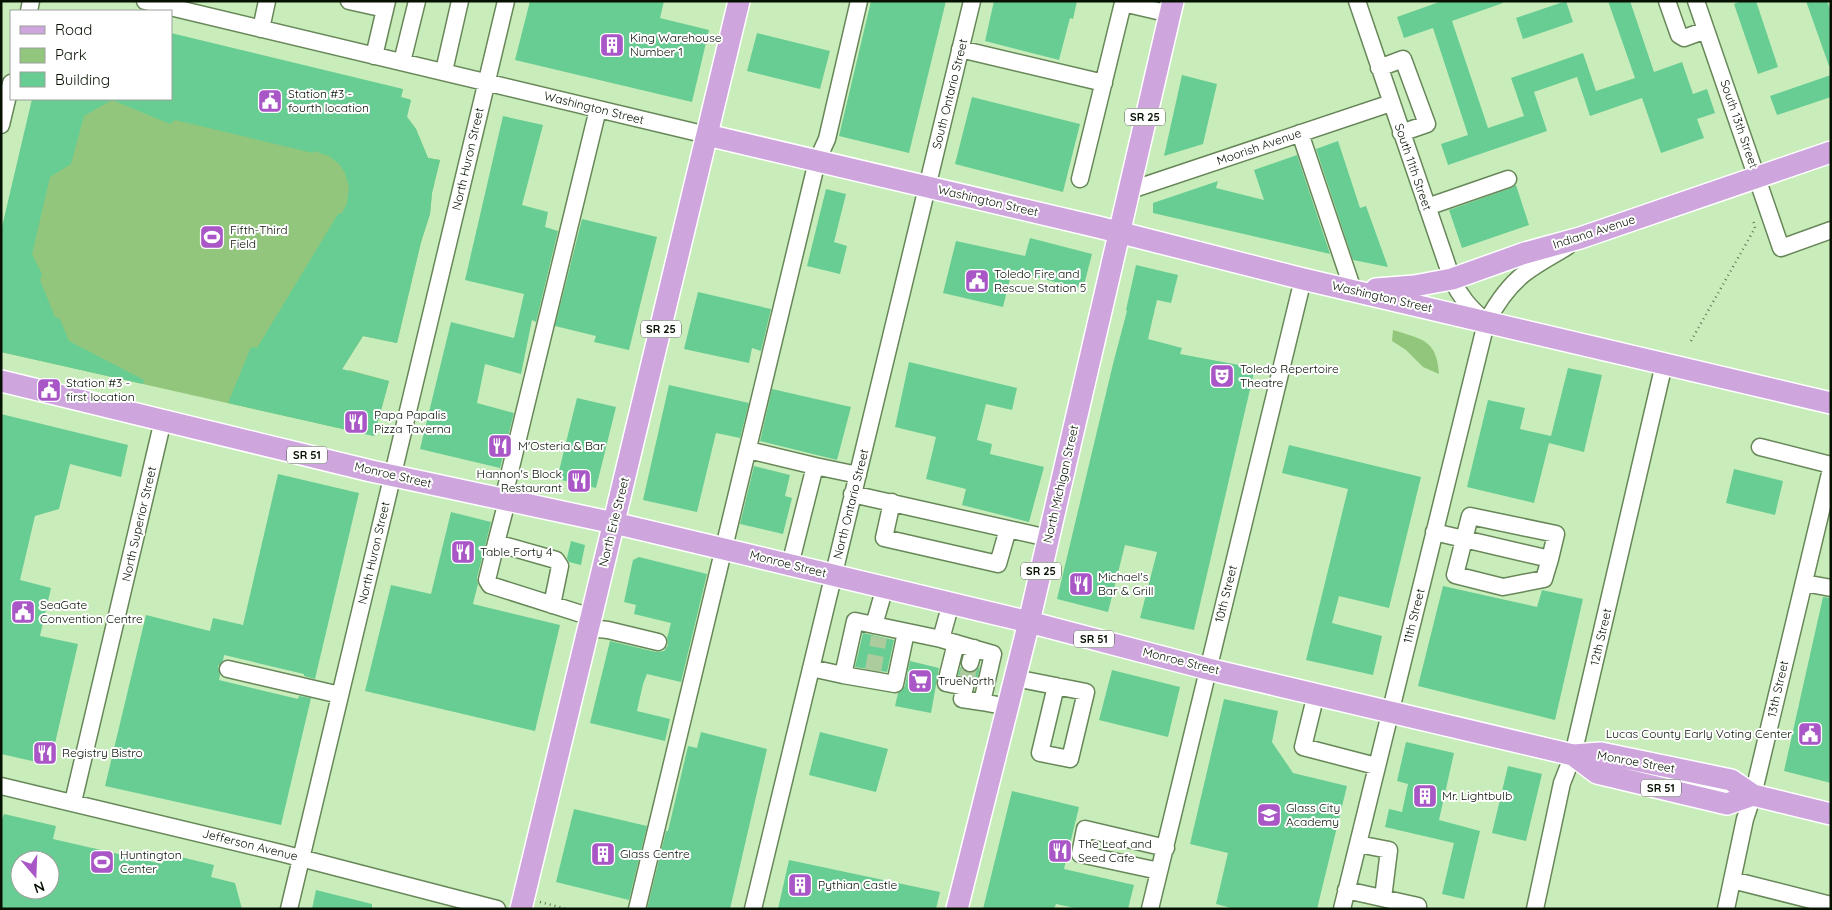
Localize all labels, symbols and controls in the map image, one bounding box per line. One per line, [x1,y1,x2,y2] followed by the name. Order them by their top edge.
[10,10,172,100] legend
[55,20,92,39] text: Road
[630,30,722,59] place label: King Warehouse Number 1
[599,32,625,58] building icon: King Warehouse Number 1
[929,37,970,151] street label: South Ontario Street
[55,45,87,64] text: Park
[55,70,110,89] text: Building
[1717,78,1762,170] street label: South 13th Street
[288,86,369,115] place label: Station #3 - fourth location
[257,88,283,114] public building icon: Station #3 - fourth location
[543,88,646,127] street label: Washington Street
[448,106,487,212] street label: North Huron Street
[1125,108,1165,125] road number: SR 25
[1392,121,1435,212] street label: South 11th Street
[1215,125,1303,168] street label: Moorish Avenue
[937,182,1040,219] street label: Washington Street
[1551,211,1637,252] street label: Indiana Avenue
[230,222,288,251] place label: Fifth-Third Field
[199,224,225,250] sports icon: Fifth-Third Field
[994,266,1086,295] place label: Toledo Fire and Rescue Station 5
[964,268,990,294] public building icon: Toledo Fire and Rescue Station 5
[1331,278,1434,315] street label: Washington Street
[641,320,681,338] road number: SR 25
[1240,361,1339,390] place label: Toledo Repertoire Theatre
[1209,363,1235,389] theatre icon: Toledo Repertoire Theatre
[66,375,135,404] place label: Station #3 - first location
[36,377,62,403] public building icon: Station #3 - first location
[374,407,451,436] place label: Papa Papalis Pizza Taverna
[343,409,369,435] restaurant icon: Papa Papalis Pizza Taverna
[1040,423,1081,544] street label: North Michigan Street
[487,433,513,459] restaurant icon: M'Osteria & Bar
[518,438,605,453] place label: M'Osteria & Bar
[287,446,327,464] road number: SR 51
[830,447,871,560] street label: North Ontario Street
[353,458,433,491] street label: Monroe Street
[118,465,159,583] street label: North Superior Street
[477,466,562,495] place label: Hannon's Block Restaurant
[566,468,592,494] restaurant icon: Hannon's Block Restaurant
[595,476,632,568] street label: North Erie Street
[354,500,393,606] street label: North Huron Street
[450,539,476,565] restaurant icon: Table Forty 4
[480,544,552,559] place label: Table Forty 4
[748,547,828,580] street label: Monroe Street
[1021,562,1061,580] road number: SR 25
[1211,564,1240,624] street label: 10th Street
[1098,569,1153,598] place label: Michael's Bar & Grill
[1068,571,1094,597] restaurant icon: Michael's Bar & Grill
[1399,587,1428,645] street label: 11th Street
[40,597,143,626] place label: SeaGate Convention Centre
[10,599,36,625] public building icon: SeaGate Convention Centre
[1587,607,1614,667] street label: 12th Street
[1074,630,1114,648] road number: SR 51
[1141,644,1221,677] street label: Monroe Street
[1764,659,1791,719] street label: 13th Street
[907,668,933,694] supermarket icon: TrueNorth
[938,673,994,688] place label: TrueNorth
[1797,721,1823,747] public building icon: Lucas County Early Voting Center
[1606,726,1792,741] place label: Lucas County Early Voting Center
[32,740,58,766] restaurant icon: Registry Bistro
[62,745,143,760] place label: Registry Bistro
[1596,747,1676,776] street label: Monroe Street
[1641,780,1681,796] road number: SR 51
[1412,783,1438,809] building icon: Mr. Lightbulb
[1442,788,1512,803] place label: Mr. Lightbulb
[1286,800,1340,829] place label: Glass City Academy
[1256,802,1282,828] school or university icon: Glass City Academy
[201,825,300,864] street label: Jefferson Avenue
[1078,836,1152,865] place label: The Leaf and Seed Cafe
[1047,838,1073,864] restaurant icon: The Leaf and Seed Cafe
[590,841,616,867] building icon: Glass Centre
[620,846,690,861] place label: Glass Centre
[120,847,182,876] place label: Huntington Center
[89,849,115,875] sports icon: Huntington Center
[10,850,60,900] north arrow
[787,872,813,898] building icon: Pythian Castle
[31,877,47,897] text: N
[818,877,897,892] place label: Pythian Castle

